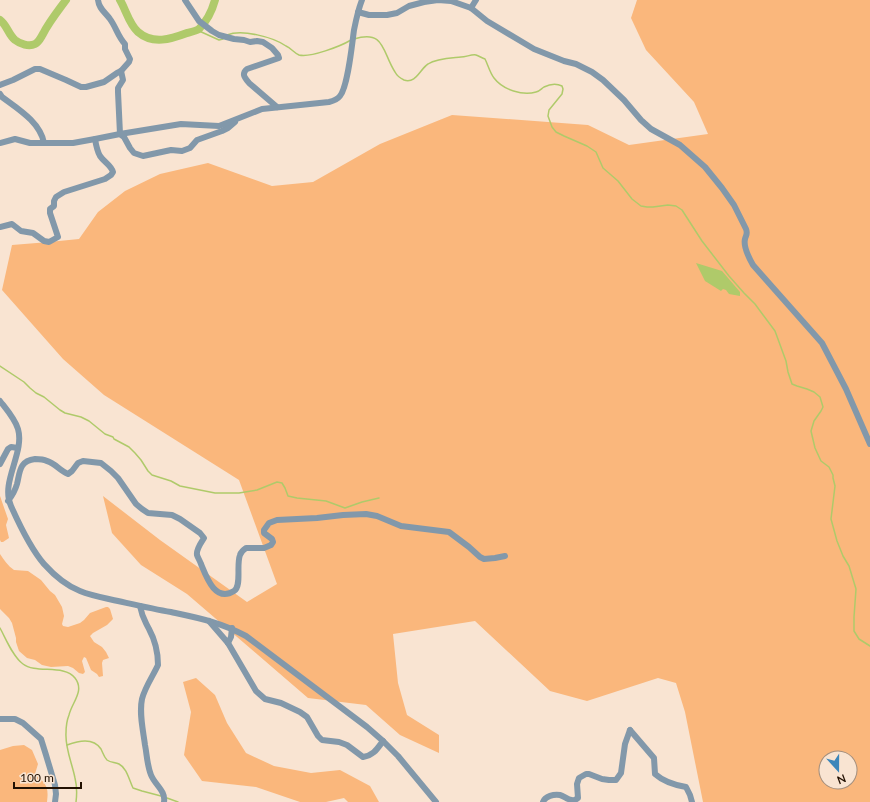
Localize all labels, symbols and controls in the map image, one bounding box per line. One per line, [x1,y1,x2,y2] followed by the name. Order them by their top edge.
[818,750,858,790] north arrow
[14,764,81,790] scale bar
[20,770,54,785] text: 100 m
[835,772,848,787] text: N

